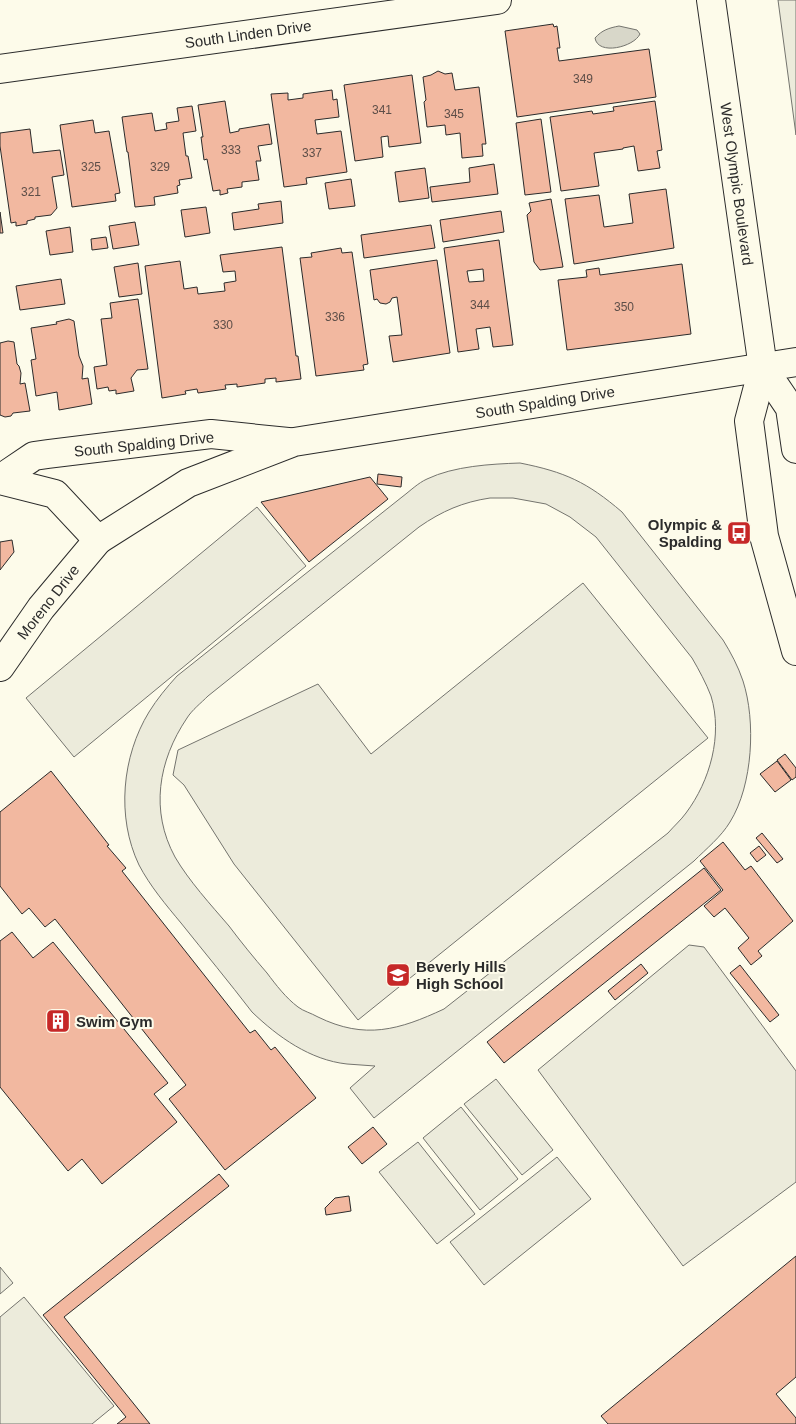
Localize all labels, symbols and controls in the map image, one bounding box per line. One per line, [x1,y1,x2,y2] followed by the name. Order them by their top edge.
[184,17,312,51] street label: South Linden Drive
[573,72,593,86] house number: 349
[717,102,757,266] street label: West Olympic Boulevard
[372,103,392,117] house number: 341
[444,107,464,121] house number: 345
[221,143,241,157] house number: 333
[302,146,322,160] house number: 337
[81,160,101,174] house number: 325
[150,160,170,174] house number: 329
[21,185,41,199] house number: 321
[470,298,490,312] house number: 344
[614,300,634,314] house number: 350
[325,310,345,324] house number: 336
[213,318,233,332] house number: 330
[474,383,616,421] street label: South Spalding Drive
[73,428,215,460] street label: South Spalding Drive
[648,516,722,550] place label: Olympic & Spalding
[726,520,752,546] bus stop icon: Olympic & Spalding
[14,561,82,643] street label: Moreno Drive
[416,958,506,992] place label: Beverly Hills High School
[385,962,411,988] school or university icon: Beverly Hills High School
[45,1008,71,1034] building icon: Swim Gym
[76,1013,153,1030] place label: Swim Gym

